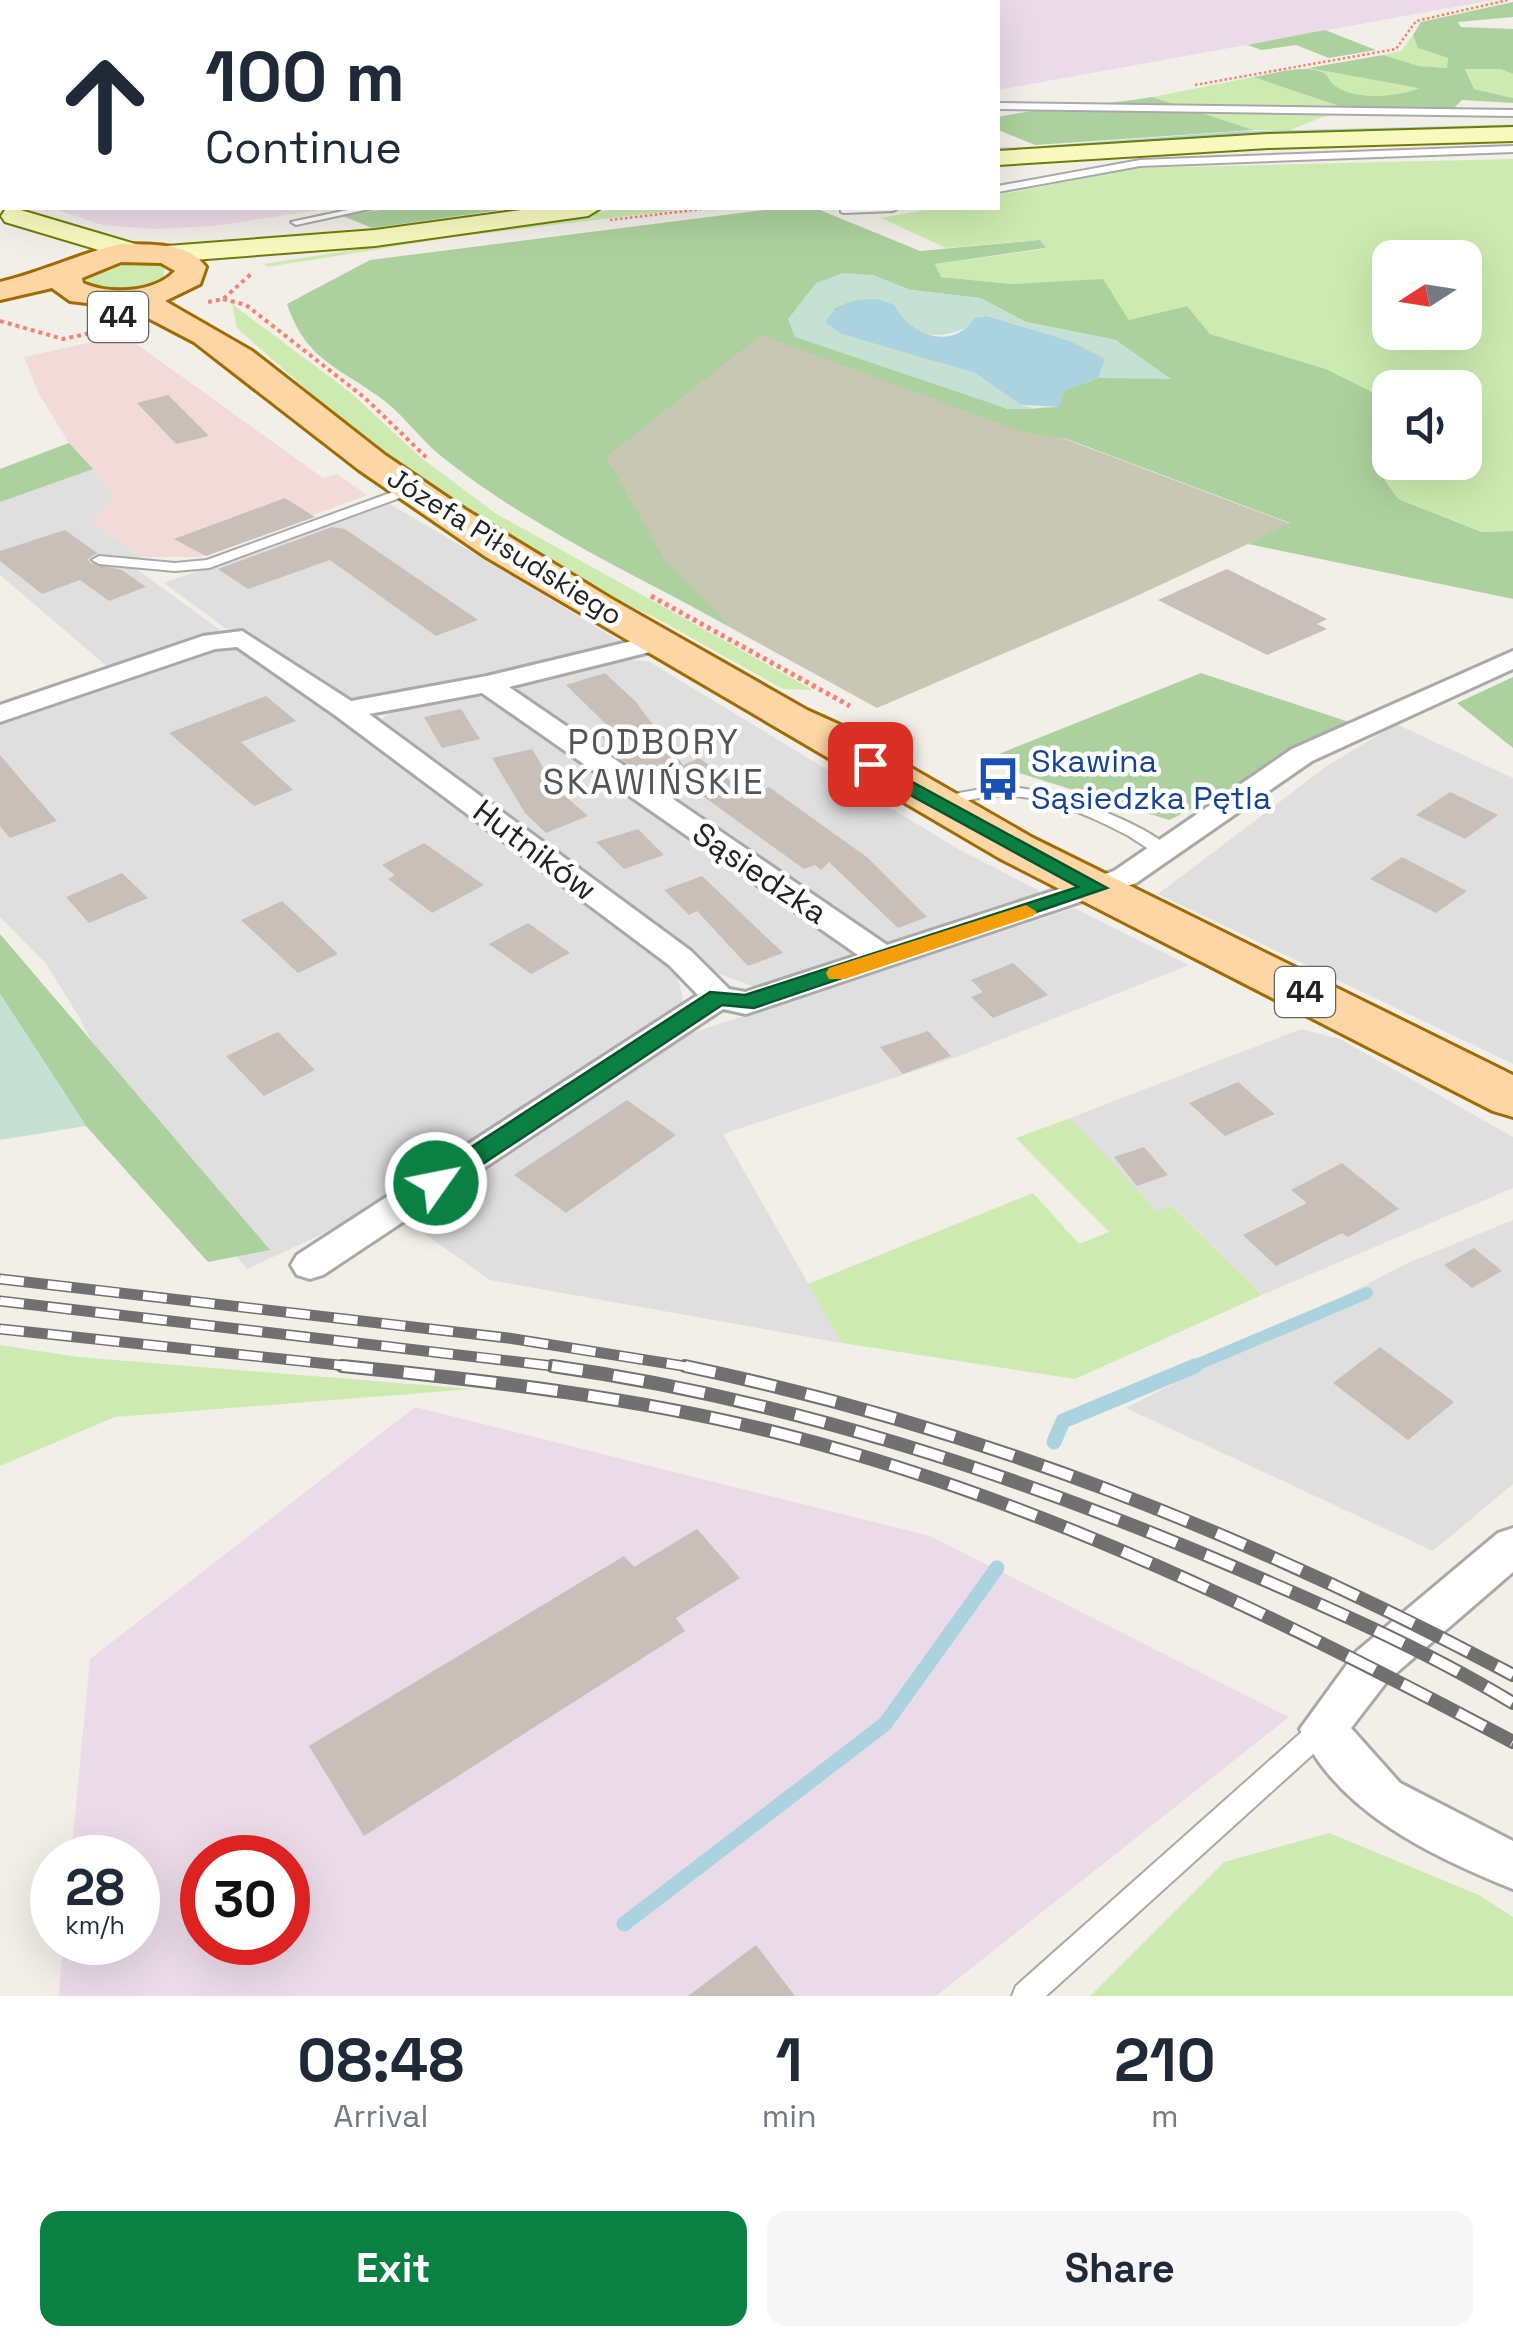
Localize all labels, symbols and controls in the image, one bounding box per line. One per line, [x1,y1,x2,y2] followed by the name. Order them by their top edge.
[205,32,405,121] text: 100 m
[40,40,170,170] icon: ahead
[205,119,402,176] text: Continue
[1372,240,1482,350] north arrow
[1372,240,1482,480] map controls
[88,292,148,342] road number: 44
[1372,370,1482,480] button: sound
[381,459,629,633] street label: Józefa Piłsudskiego
[543,720,765,804] district label: PODBORY SKAWIŃSKIE
[828,722,913,807] pin
[843,737,898,792] icon: arrive
[1031,741,1271,818] place label: Skawina Sąsiedzka Pętla
[974,755,1022,803] bus stop icon: Skawina Sąsiedzka Pętla
[465,791,605,909] street label: Hutników
[685,813,835,933] street label: Sąsiedzka
[1275,967,1335,1017] road number: 44
[384,1131,488,1235] position arrow
[180,1835,310,1965] speed limit sign: 30
[65,1856,125,1920] text: 28
[65,1909,125,1941] text: km/h
[297,2022,464,2099] text: 08:48
[776,2022,803,2099] text: 1
[1114,2022,1216,2099] text: 210
[333,2096,428,2136] text: Arrival
[762,2096,817,2136] text: min
[1151,2096,1179,2136] text: m
[40,2211,747,2326] button: Exit
[767,2211,1473,2326] button: Share

